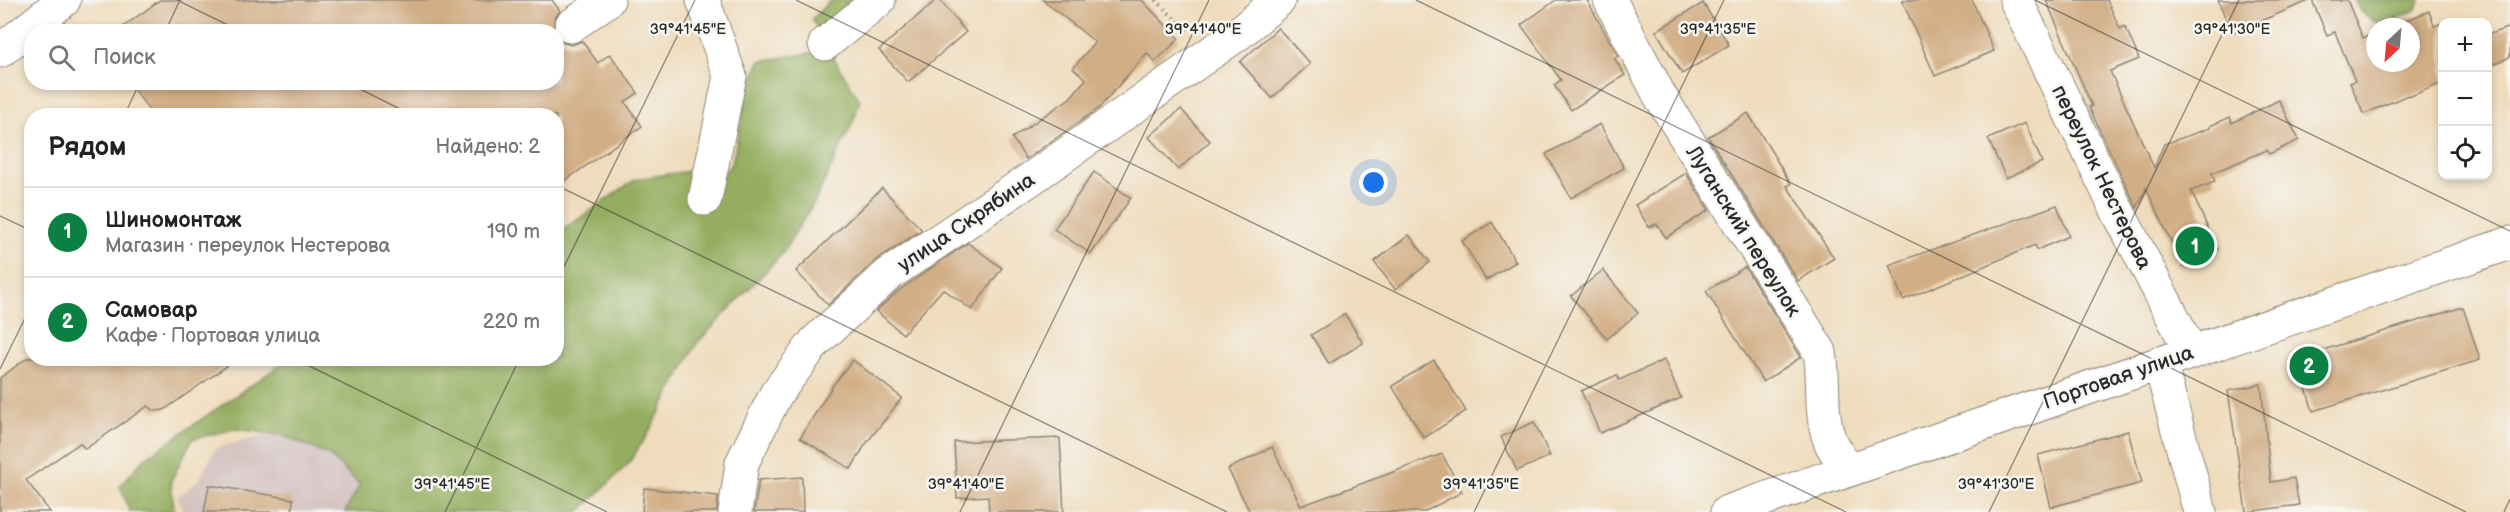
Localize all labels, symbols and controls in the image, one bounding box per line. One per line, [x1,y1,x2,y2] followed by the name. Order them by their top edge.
[2366,18,2420,72] north arrow
[2438,18,2492,180] map controls
[2438,18,2492,72] button: +
[650,20,726,39] text: 39°41'45"E
[1165,20,1241,39] text: 39°41'40"E
[1680,20,1756,39] text: 39°41'35"E
[2194,20,2270,39] text: 39°41'30"E
[24,24,564,90] search box
[45,41,78,74] icon: search
[93,44,156,71] text: Поиск
[2438,72,2492,126] button: −
[2046,81,2157,274] street label: переулок Нестерова
[2438,126,2492,180] button: locate
[48,132,126,163] text: Рядом
[436,135,540,159] text: Найдено: 2
[1680,140,1806,321] street label: Луганский переулок
[893,167,1040,278] street label: улица Скрябина
[1359,168,1388,197] your location
[105,207,241,234] text: Шиномонтаж
[63,220,72,244] text: 1
[487,220,540,244] text: 190 m
[2176,224,2214,268] pin: 1
[105,234,390,258] text: Магазин · переулок Нестерова
[105,297,198,324] text: Самовар
[62,310,73,334] text: 2
[483,310,540,334] text: 220 m
[105,324,320,348] text: Кафе · Портовая улица
[2040,340,2197,415] street label: Портовая улица
[2290,344,2328,388] pin: 2
[414,475,490,494] text: 39°41'45"E
[928,475,1004,494] text: 39°41'40"E
[1443,475,1519,494] text: 39°41'35"E
[1958,475,2034,494] text: 39°41'30"E

